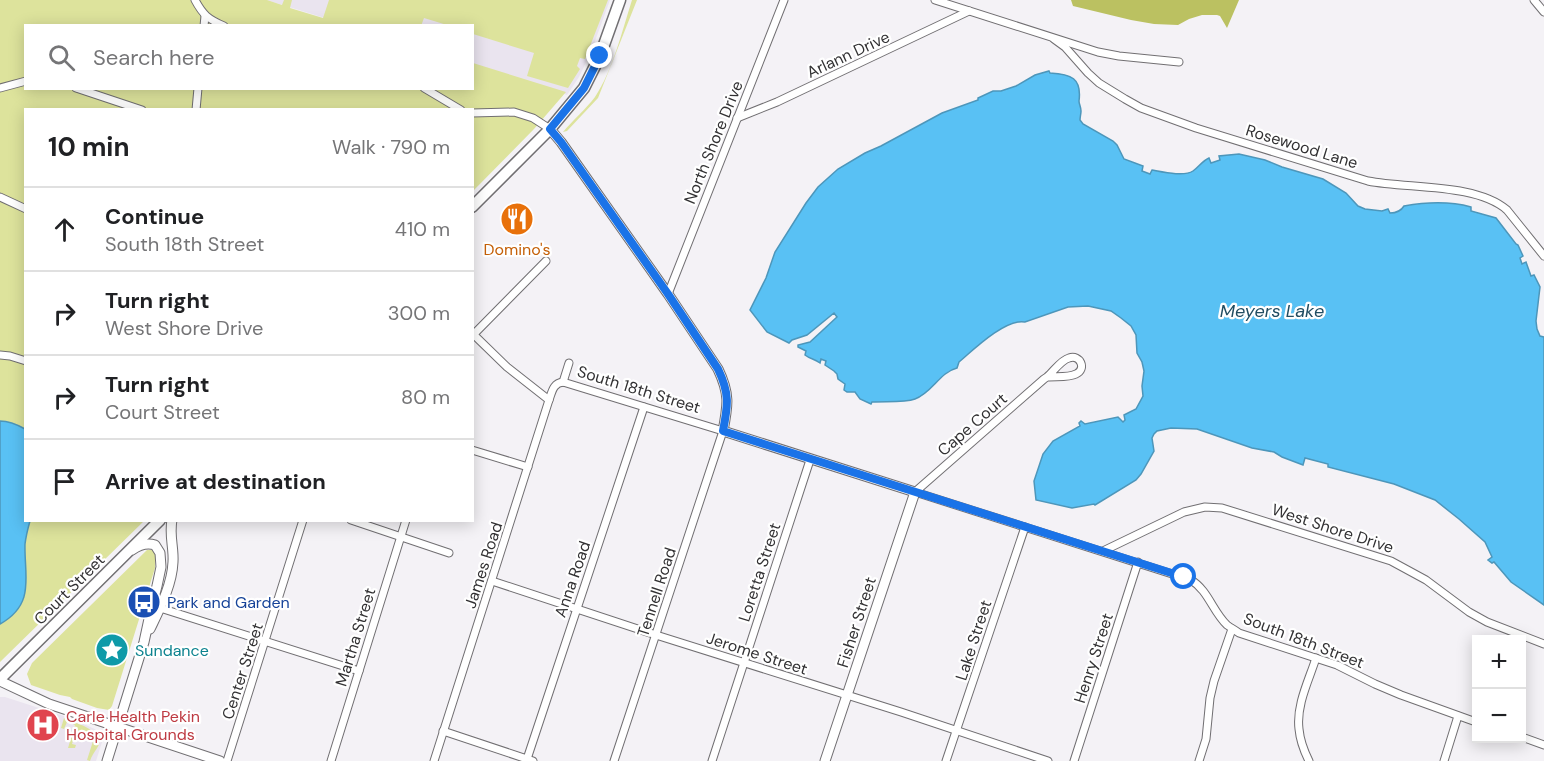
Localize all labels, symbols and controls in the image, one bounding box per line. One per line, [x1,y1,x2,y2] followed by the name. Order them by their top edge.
[24,24,474,90] search box
[803,26,893,83] street label: Arlann Drive
[45,41,78,74] icon: search
[586,42,612,68] route end
[93,43,214,72] text: Search here
[679,78,748,207] street label: North Shore Drive
[1243,119,1360,173] street label: Rosewood Lane
[48,130,130,164] text: 10 min
[332,134,450,160] text: Walk · 790 m
[499,201,535,237] restaurant icon: Domino's
[105,202,204,231] text: Continue
[48,213,81,246] icon: ahead
[395,216,450,242] text: 410 m
[105,231,264,257] text: South 18th Street
[483,239,551,260] place label: Domino's
[105,286,210,315] text: Turn right
[48,297,81,330] icon: right
[1220,299,1324,323] water label: Meyers Lake
[388,300,450,326] text: 300 m
[105,315,263,341] text: West Shore Drive
[575,361,703,418] street label: South 18th Street
[105,370,210,399] text: Turn right
[48,381,81,414] icon: right
[401,384,450,410] text: 80 m
[933,388,1012,460] street label: Cape Court
[105,399,220,425] text: Court Street
[48,465,81,498] icon: arrive
[105,467,326,496] text: Arrive at destination
[1269,499,1396,558] street label: West Shore Drive
[460,519,507,611] street label: James Road
[734,520,785,624] street label: Loretta Street
[550,538,595,620] street label: Anna Road
[632,545,681,639] street label: Tennell Road
[29,549,109,629] street label: Court Street
[1170,563,1196,589] route start
[832,574,881,670] street label: Fisher Street
[126,584,162,620] bus stop icon: Park and Garden
[331,585,380,689] street label: Martha Street
[167,592,290,613] place label: Park and Garden
[951,597,996,683] street label: Lake Street
[1241,608,1367,673] street label: South 18th Street
[1069,610,1118,706] street label: Henry Street
[217,620,268,722] street label: Center Street
[704,627,810,680] street label: Jerome Street
[94,632,130,668] place icon: Sundance
[1472,635,1526,743] map controls
[1472,635,1526,689] button: +
[135,640,209,661] place label: Sundance
[1472,689,1526,743] button: −
[66,706,200,745] place label: Carle Health Pekin Hospital Grounds
[25,707,61,743] hospital icon: Carle Health Pekin Hospital Grounds

